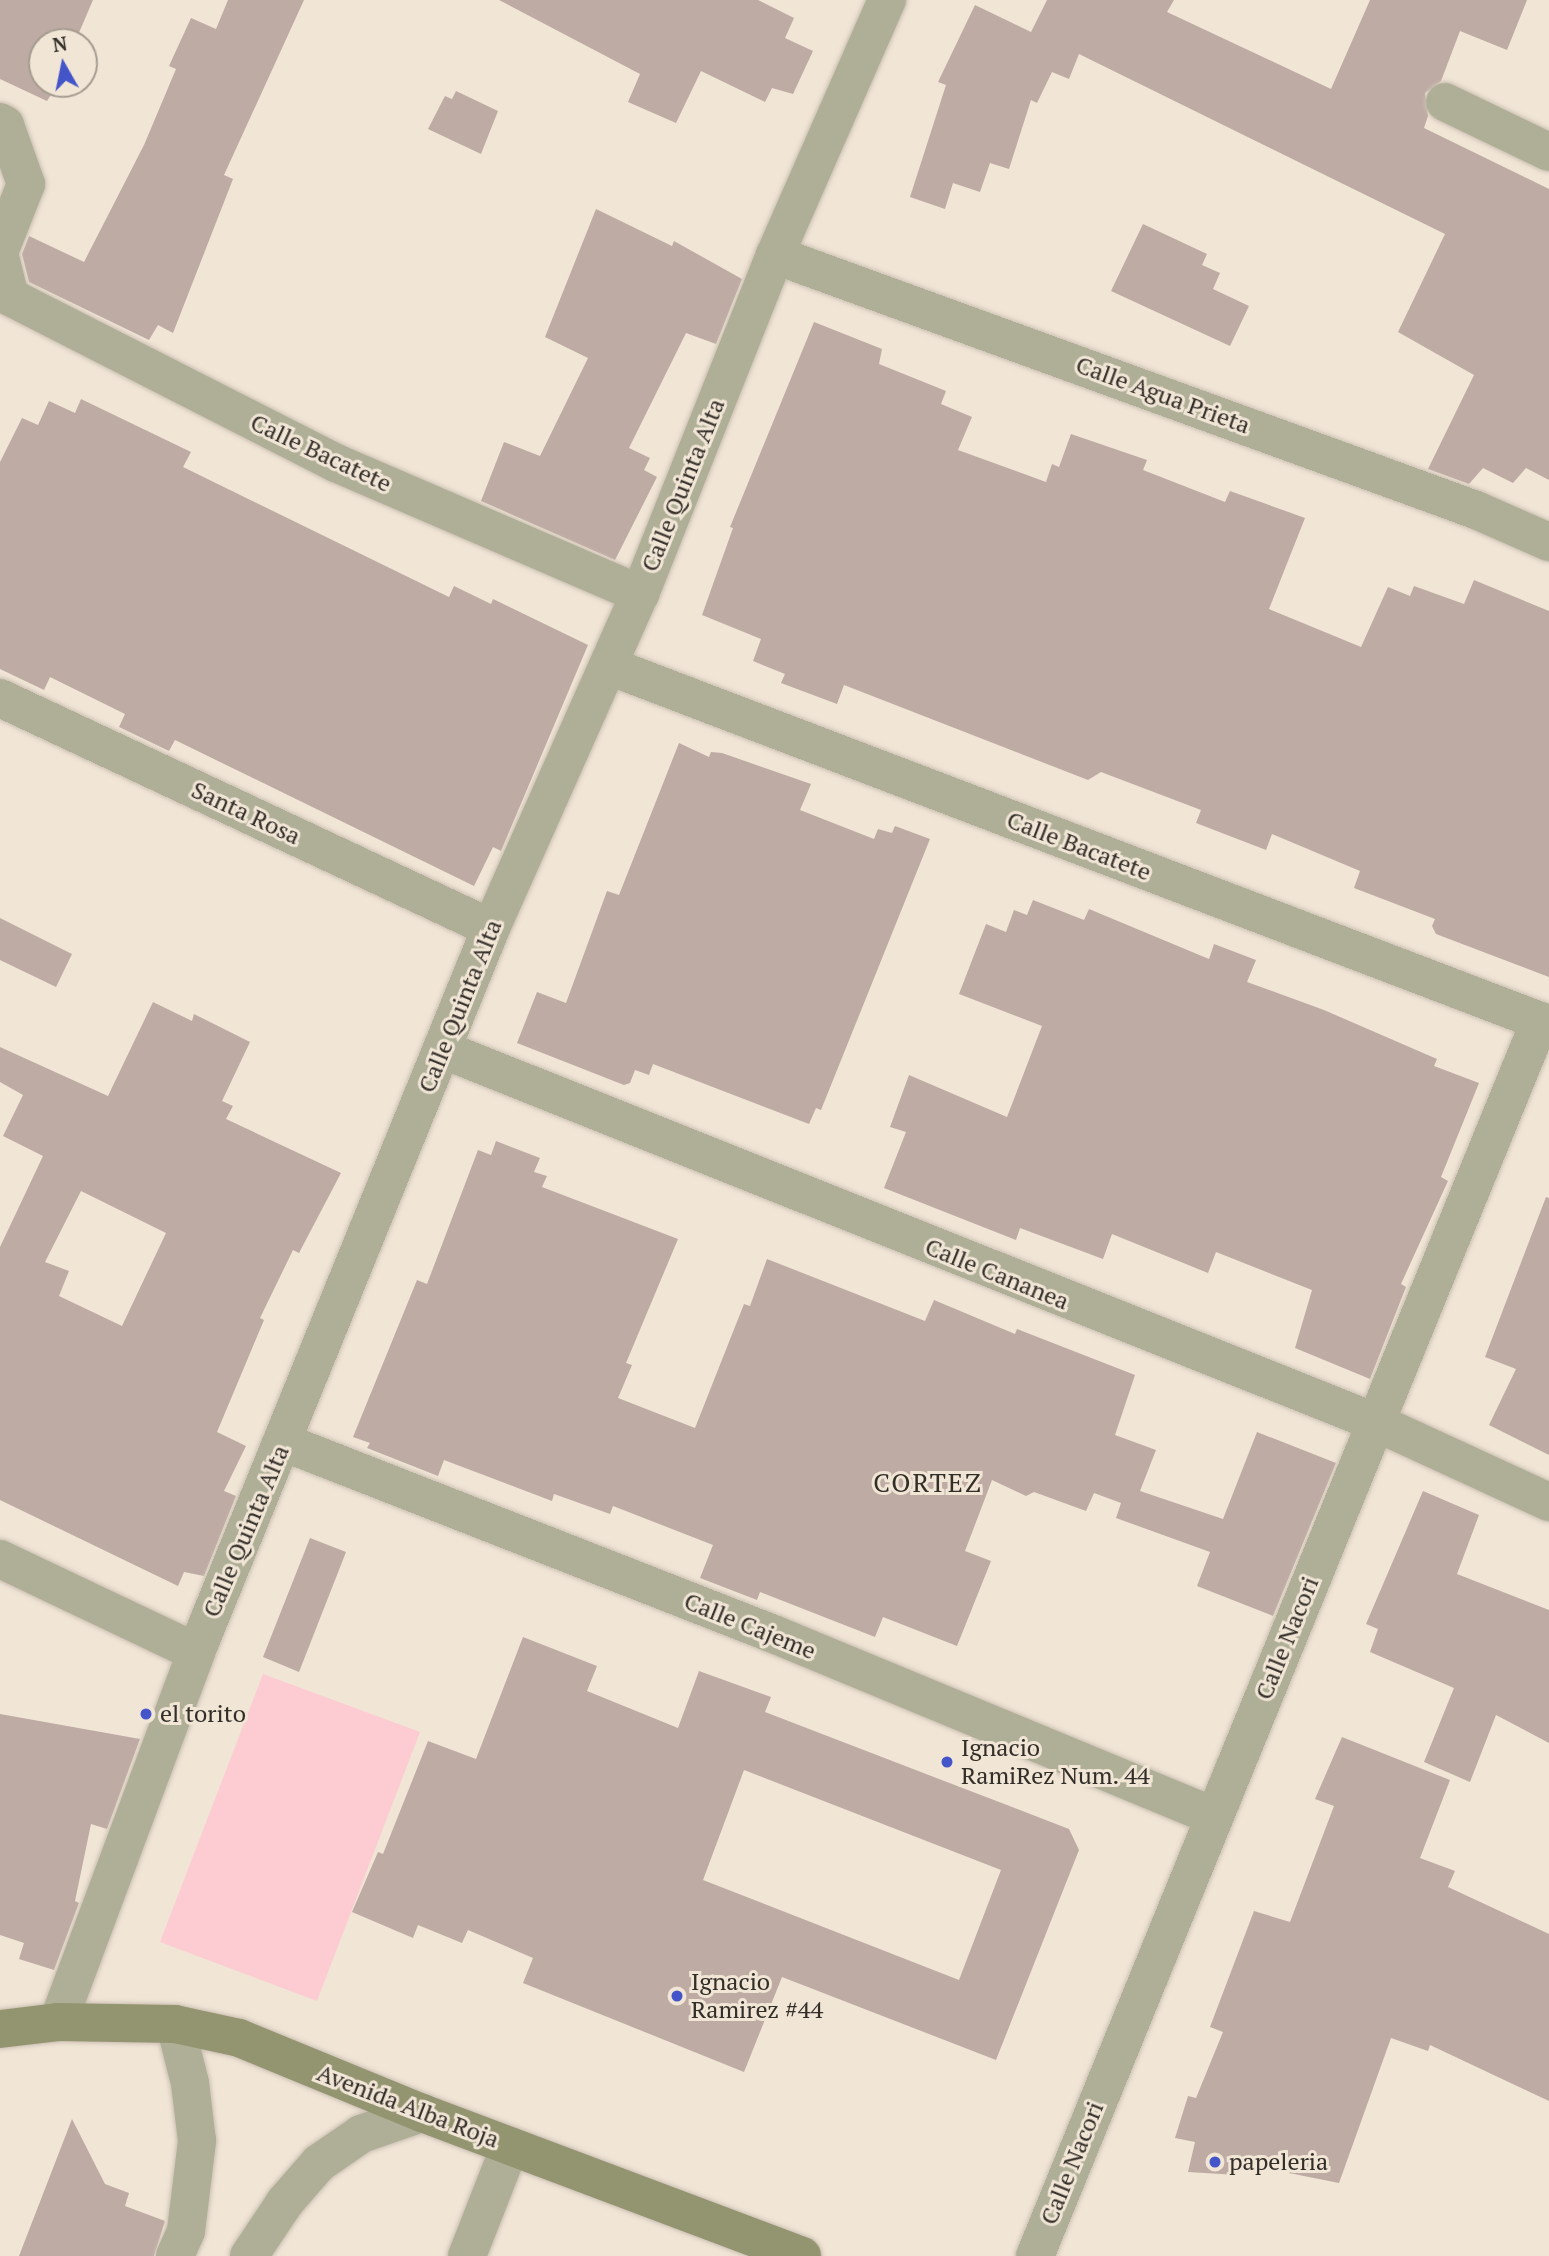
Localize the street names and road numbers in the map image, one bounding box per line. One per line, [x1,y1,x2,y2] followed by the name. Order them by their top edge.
[1072,350,1254,440] street label: Calle Agua Prieta
[635,394,731,576] street label: Calle Quinta Alta
[246,408,396,498] street label: Calle Bacatete
[187,775,305,851] street label: Santa Rosa
[1003,805,1155,887] street label: Calle Bacatete
[412,915,508,1097] street label: Calle Quinta Alta
[921,1232,1073,1316] street label: Calle Cananea
[197,1440,295,1622] street label: Calle Quinta Alta
[1249,1572,1325,1704] street label: Calle Nacori
[680,1587,820,1665] street label: Calle Cajeme
[313,2058,503,2154] street label: Avenida Alba Roja
[1034,2097,1110,2229] street label: Calle Nacori

